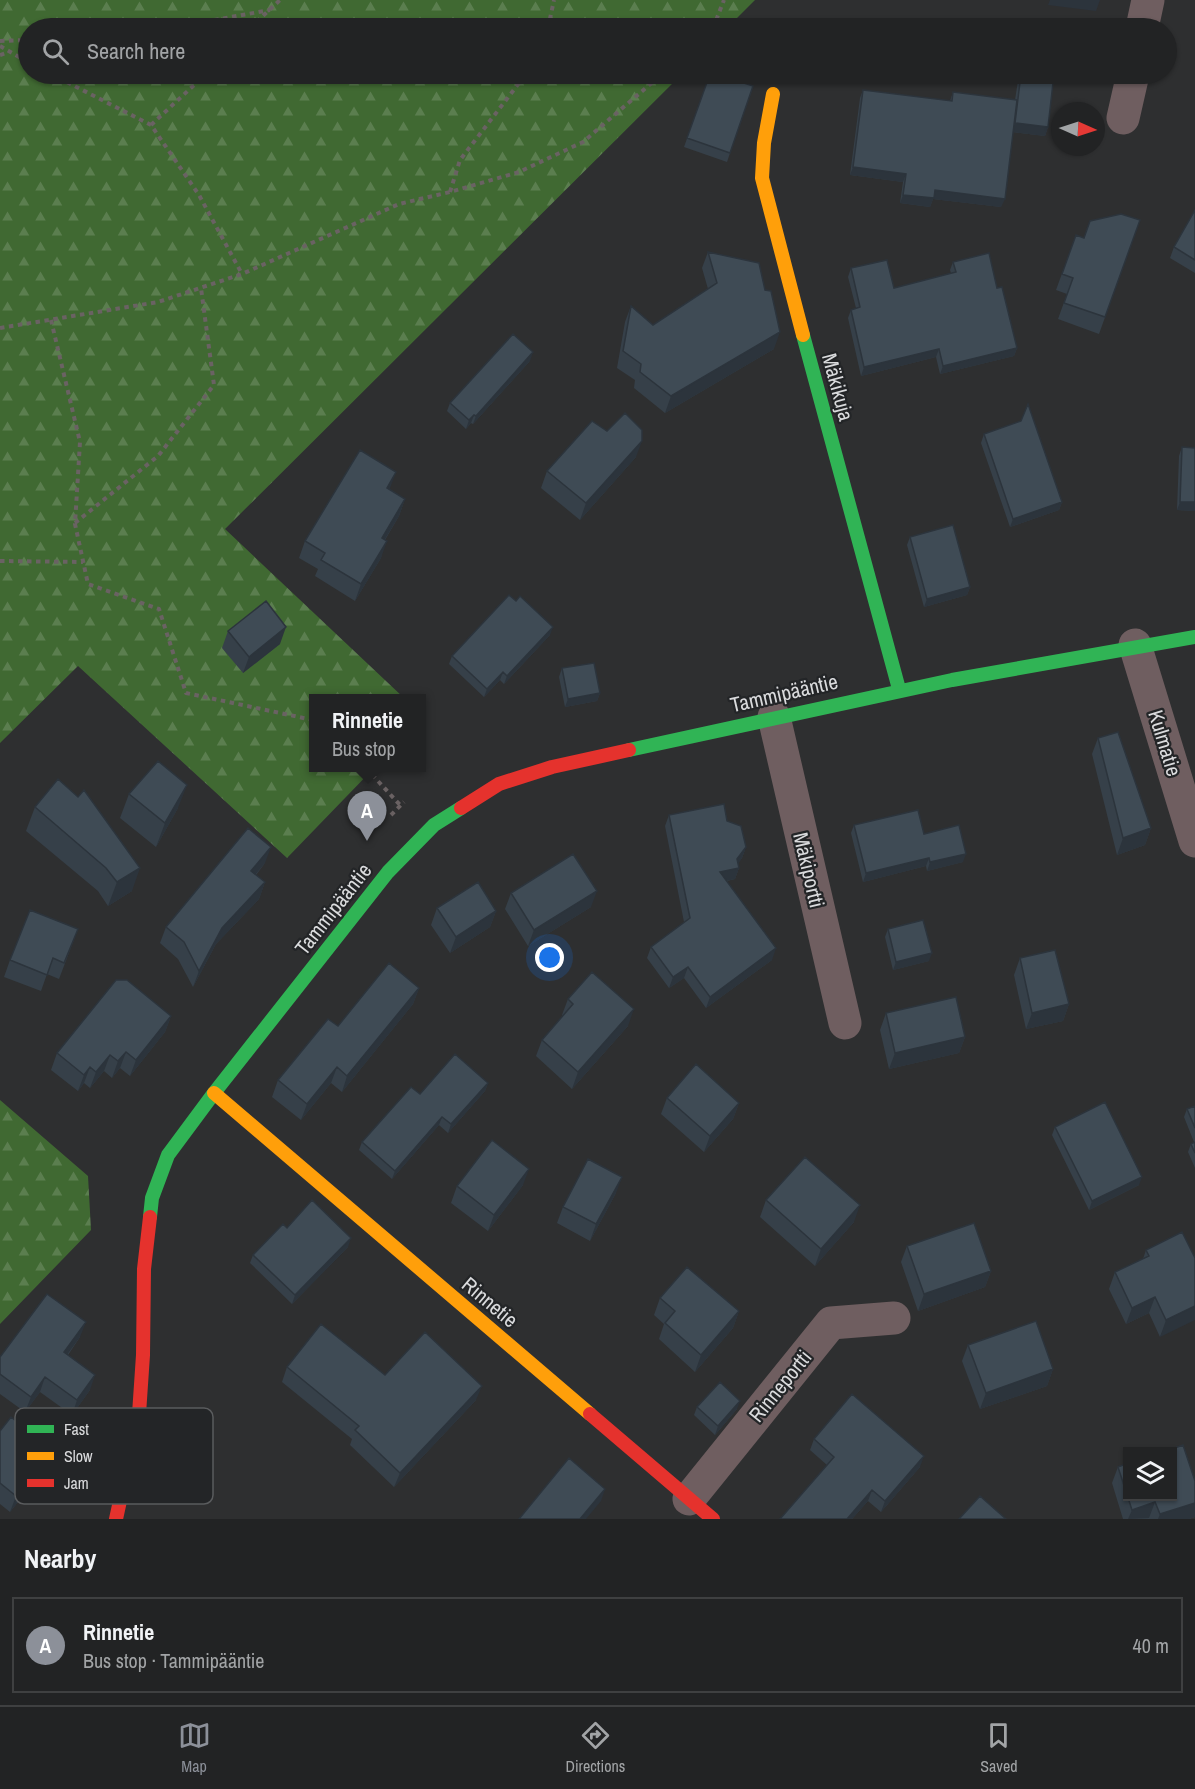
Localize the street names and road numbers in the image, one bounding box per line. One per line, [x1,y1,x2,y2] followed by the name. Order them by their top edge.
[815,350,861,424] street label: Mäkikuja
[727,667,841,719] street label: Tammipääntie
[1141,706,1189,780] street label: Kulmatie
[786,829,832,911] street label: Mäkiportti
[288,857,378,961] street label: Tammipääntie
[456,1270,524,1334] street label: Rinnetie
[742,1344,818,1428] street label: Rinneportti

